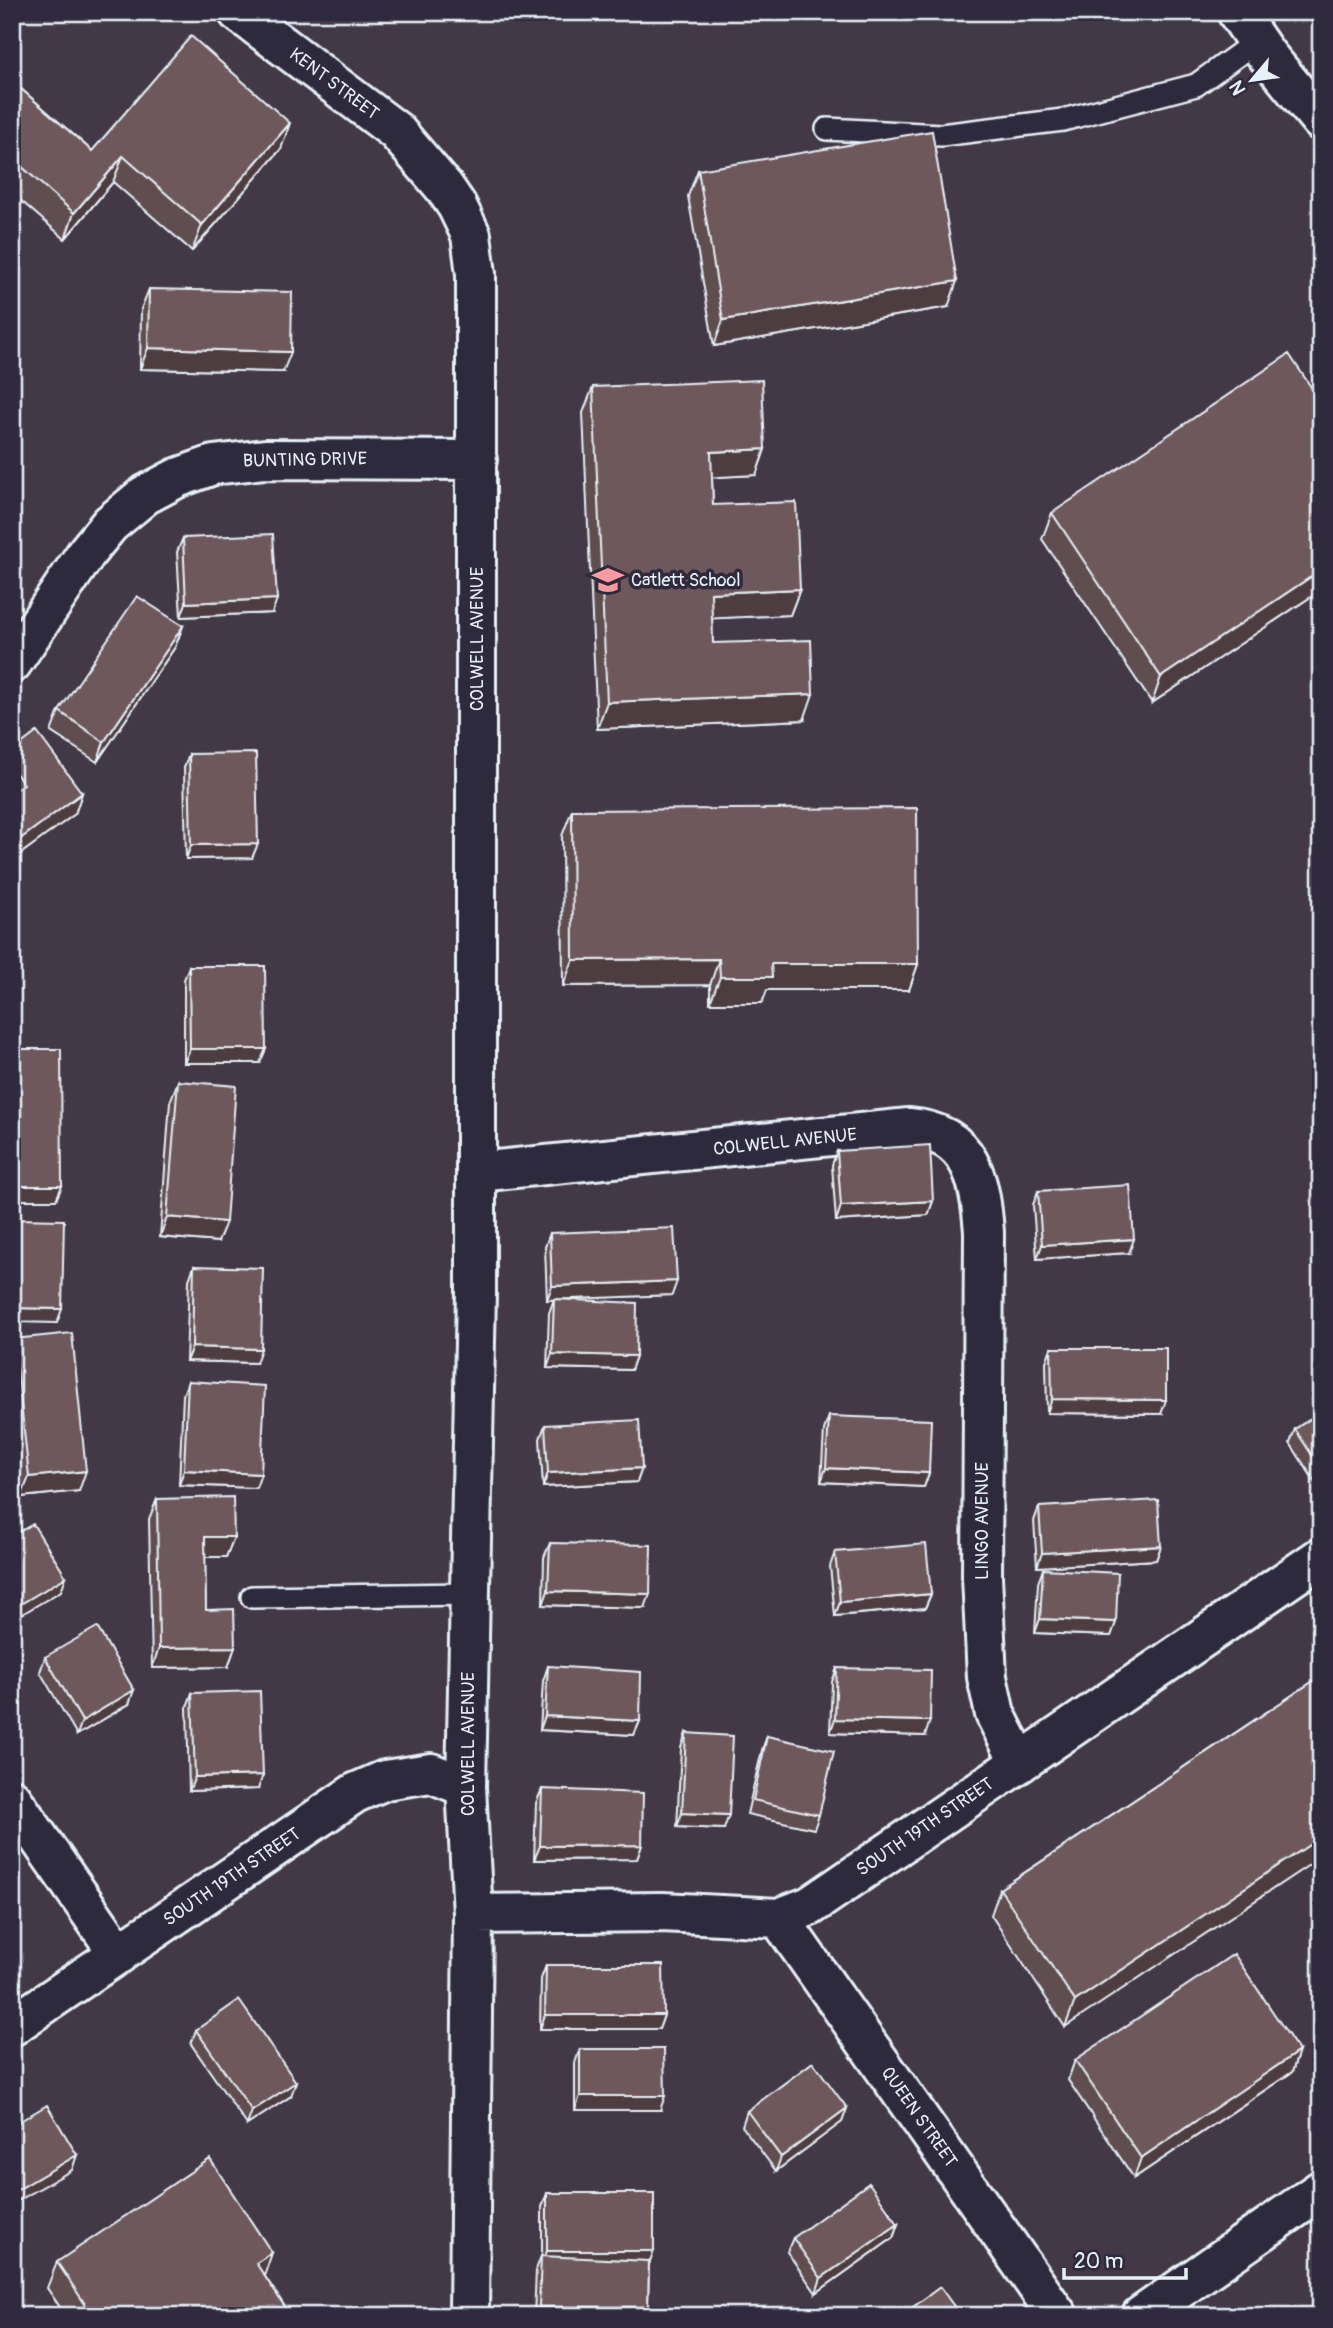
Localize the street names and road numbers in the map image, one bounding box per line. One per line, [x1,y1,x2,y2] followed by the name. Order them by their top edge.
[285,43,383,125] street label: KENT STREET
[243,447,367,473] street label: BUNTING DRIVE
[466,567,489,711] street label: COLWELL AVENUE
[712,1123,858,1161] street label: COLWELL AVENUE
[971,1462,994,1580] street label: LINGO AVENUE
[457,1672,480,1816] street label: COLWELL AVENUE
[852,1773,998,1881] street label: SOUTH 19TH STREET
[159,1823,305,1931] street label: SOUTH 19TH STREET
[876,2062,962,2172] street label: QUEEN STREET

